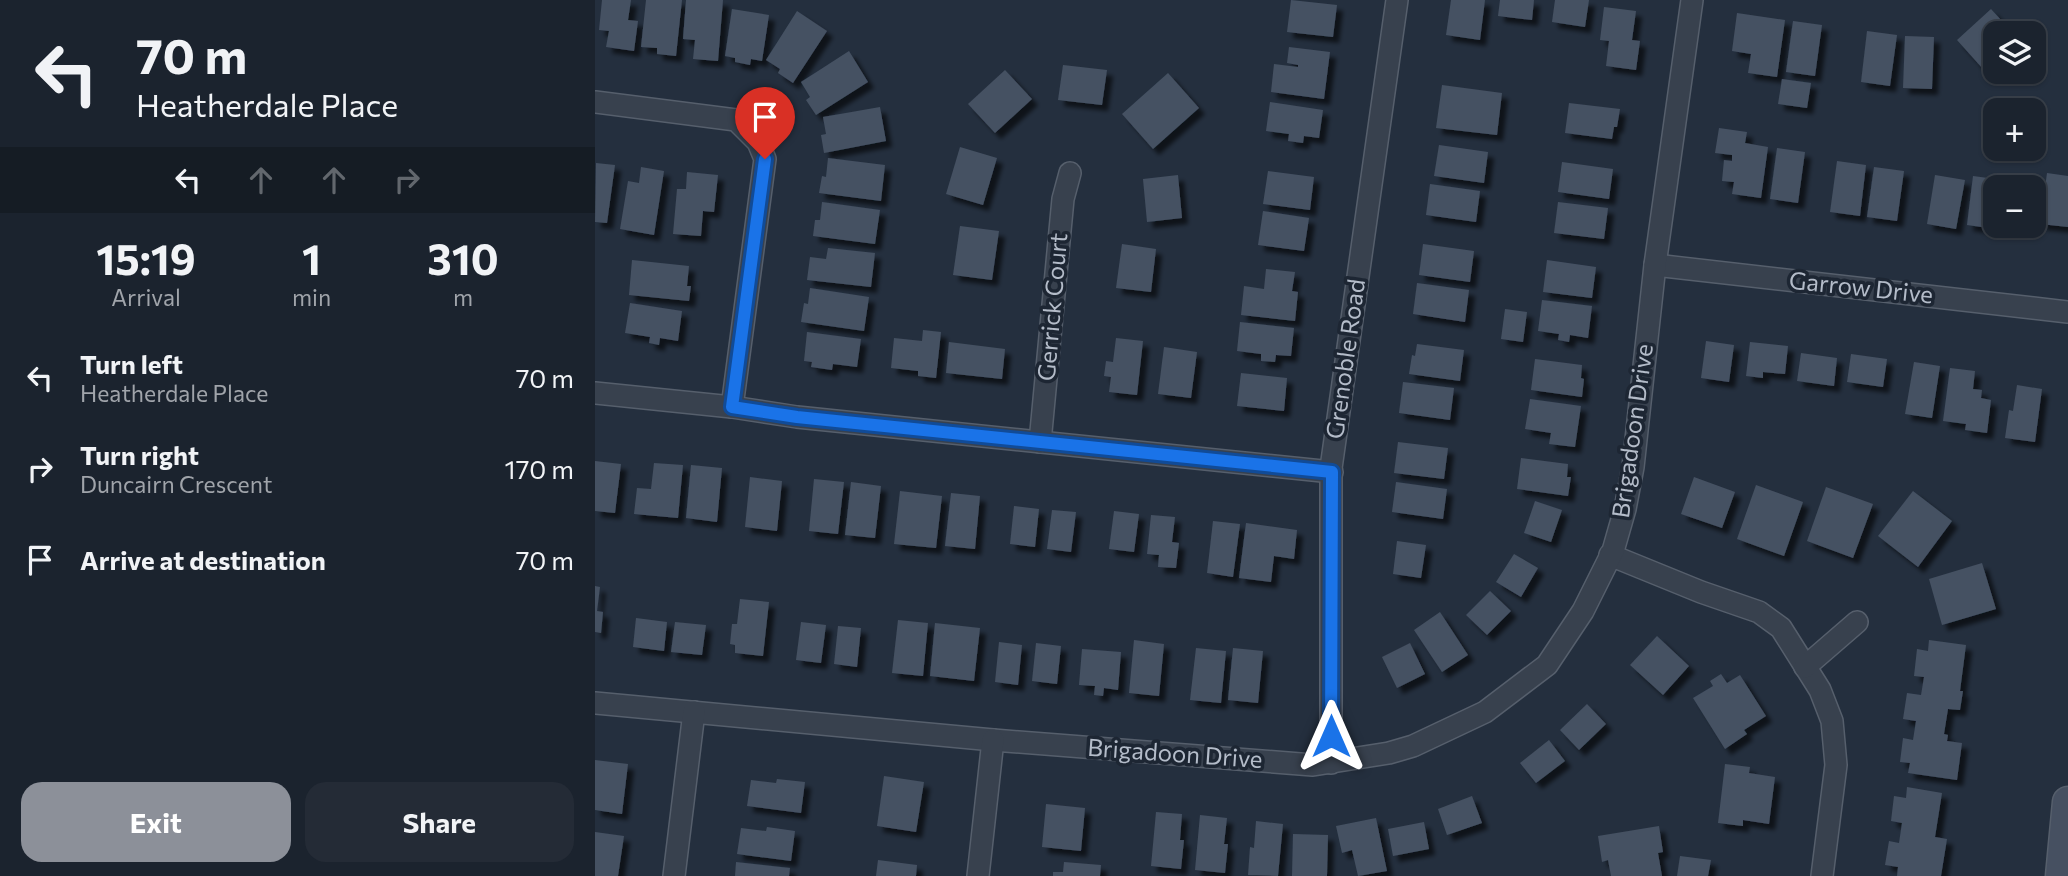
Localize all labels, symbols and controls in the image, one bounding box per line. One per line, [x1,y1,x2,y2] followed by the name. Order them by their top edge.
[1983,21,2046,238] map controls
[1983,21,2046,84] button: layers
[136,24,247,84] text: 70 m
[21,28,112,119] icon: left
[136,84,398,124] text: Heatherdale Place
[735,87,795,159] pin
[746,98,784,136] icon: arrive
[1983,98,2046,161] button: +
[169,161,207,199] icon: left
[242,161,280,199] icon: ahead
[315,161,353,199] icon: ahead
[388,161,426,199] icon: right
[1983,175,2046,238] button: −
[1031,231,1072,382] street label: Gerrick Court
[96,232,196,284] text: 15:19
[302,232,321,284] text: 1
[427,232,499,284] text: 310
[1788,265,1935,308] street label: Garrow Drive
[1319,277,1370,441] street label: Grenoble Road
[111,283,181,311] text: Arrival
[292,283,331,311] text: min
[453,283,473,311] text: m
[1605,342,1658,520] street label: Brigadoon Drive
[80,348,183,379] text: Turn left
[21,359,59,397] icon: left
[516,362,574,393] text: 70 m
[80,379,268,407] text: Heatherdale Place
[80,439,199,470] text: Turn right
[21,450,59,488] icon: right
[505,453,574,484] text: 170 m
[80,470,272,498] text: Duncairn Crescent
[21,541,59,579] icon: arrive
[80,544,326,575] text: Arrive at destination
[516,544,574,575] text: 70 m
[1294,699,1368,773] position arrow
[1087,732,1264,773] street label: Brigadoon Drive
[21,782,291,862] button: Exit
[305,782,574,862] button: Share

